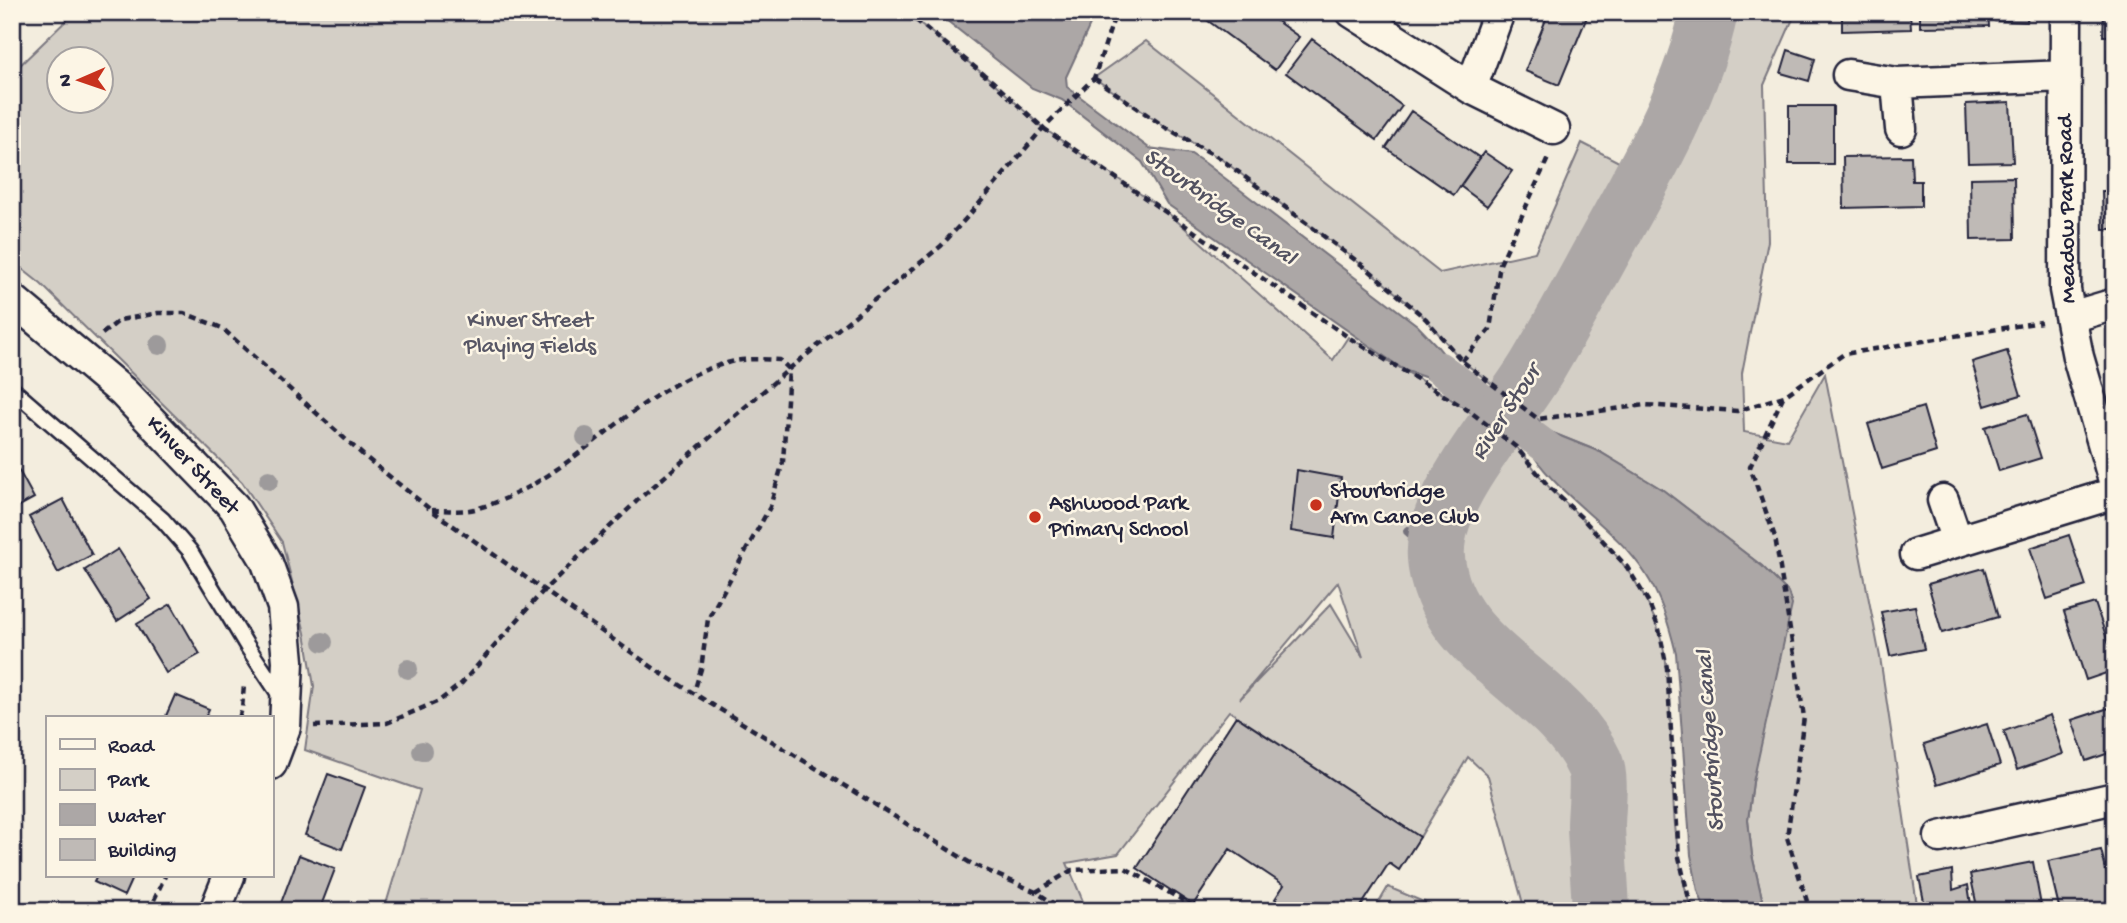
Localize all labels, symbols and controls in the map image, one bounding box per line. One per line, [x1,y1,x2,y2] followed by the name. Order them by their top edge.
[46,46,116,116] north arrow
[55,74,78,87] text: N
[2053,113,2083,304] street label: Meadow Park Road
[1137,143,1302,274] water label: Stourbridge Canal
[463,308,596,361] park label: Kinver Street Playing Fields
[1465,356,1551,466] water label: River Stour
[139,411,246,522] street label: Kinver Street
[1330,479,1479,532] place label: Stourbridge Arm Canoe Club
[1048,491,1191,544] place label: Ashwood Park Primary School
[1308,497,1324,513] marker: Stourbridge Arm Canoe Club
[1027,509,1043,525] marker: Ashwood Park Primary School
[1691,648,1733,833] water label: Stourbridge Canal
[46,716,273,878] legend
[108,736,156,761] text: Road
[107,770,151,795] text: Park
[108,806,166,831] text: Water
[107,840,177,865] text: Building

